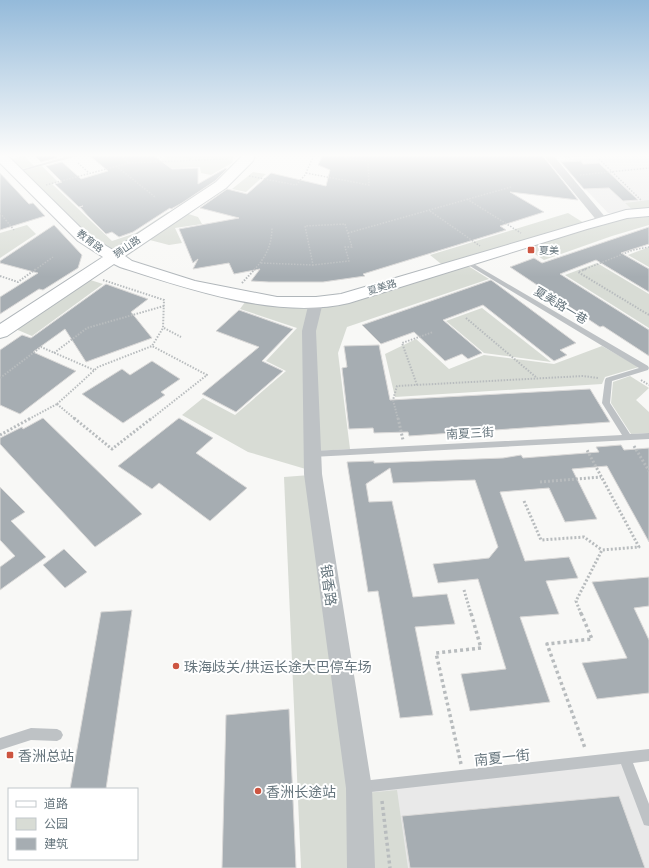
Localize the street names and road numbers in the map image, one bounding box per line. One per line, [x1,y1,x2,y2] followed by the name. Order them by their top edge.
[74,226,106,256] street label: 教育路
[110,232,144,262] street label: 狮山路
[365,275,399,299] street label: 夏美路
[530,281,592,329] street label: 夏美路一巷
[446,422,494,444] street label: 南夏三街
[316,563,342,607] street label: 银香路
[473,744,531,770] street label: 南夏一街

